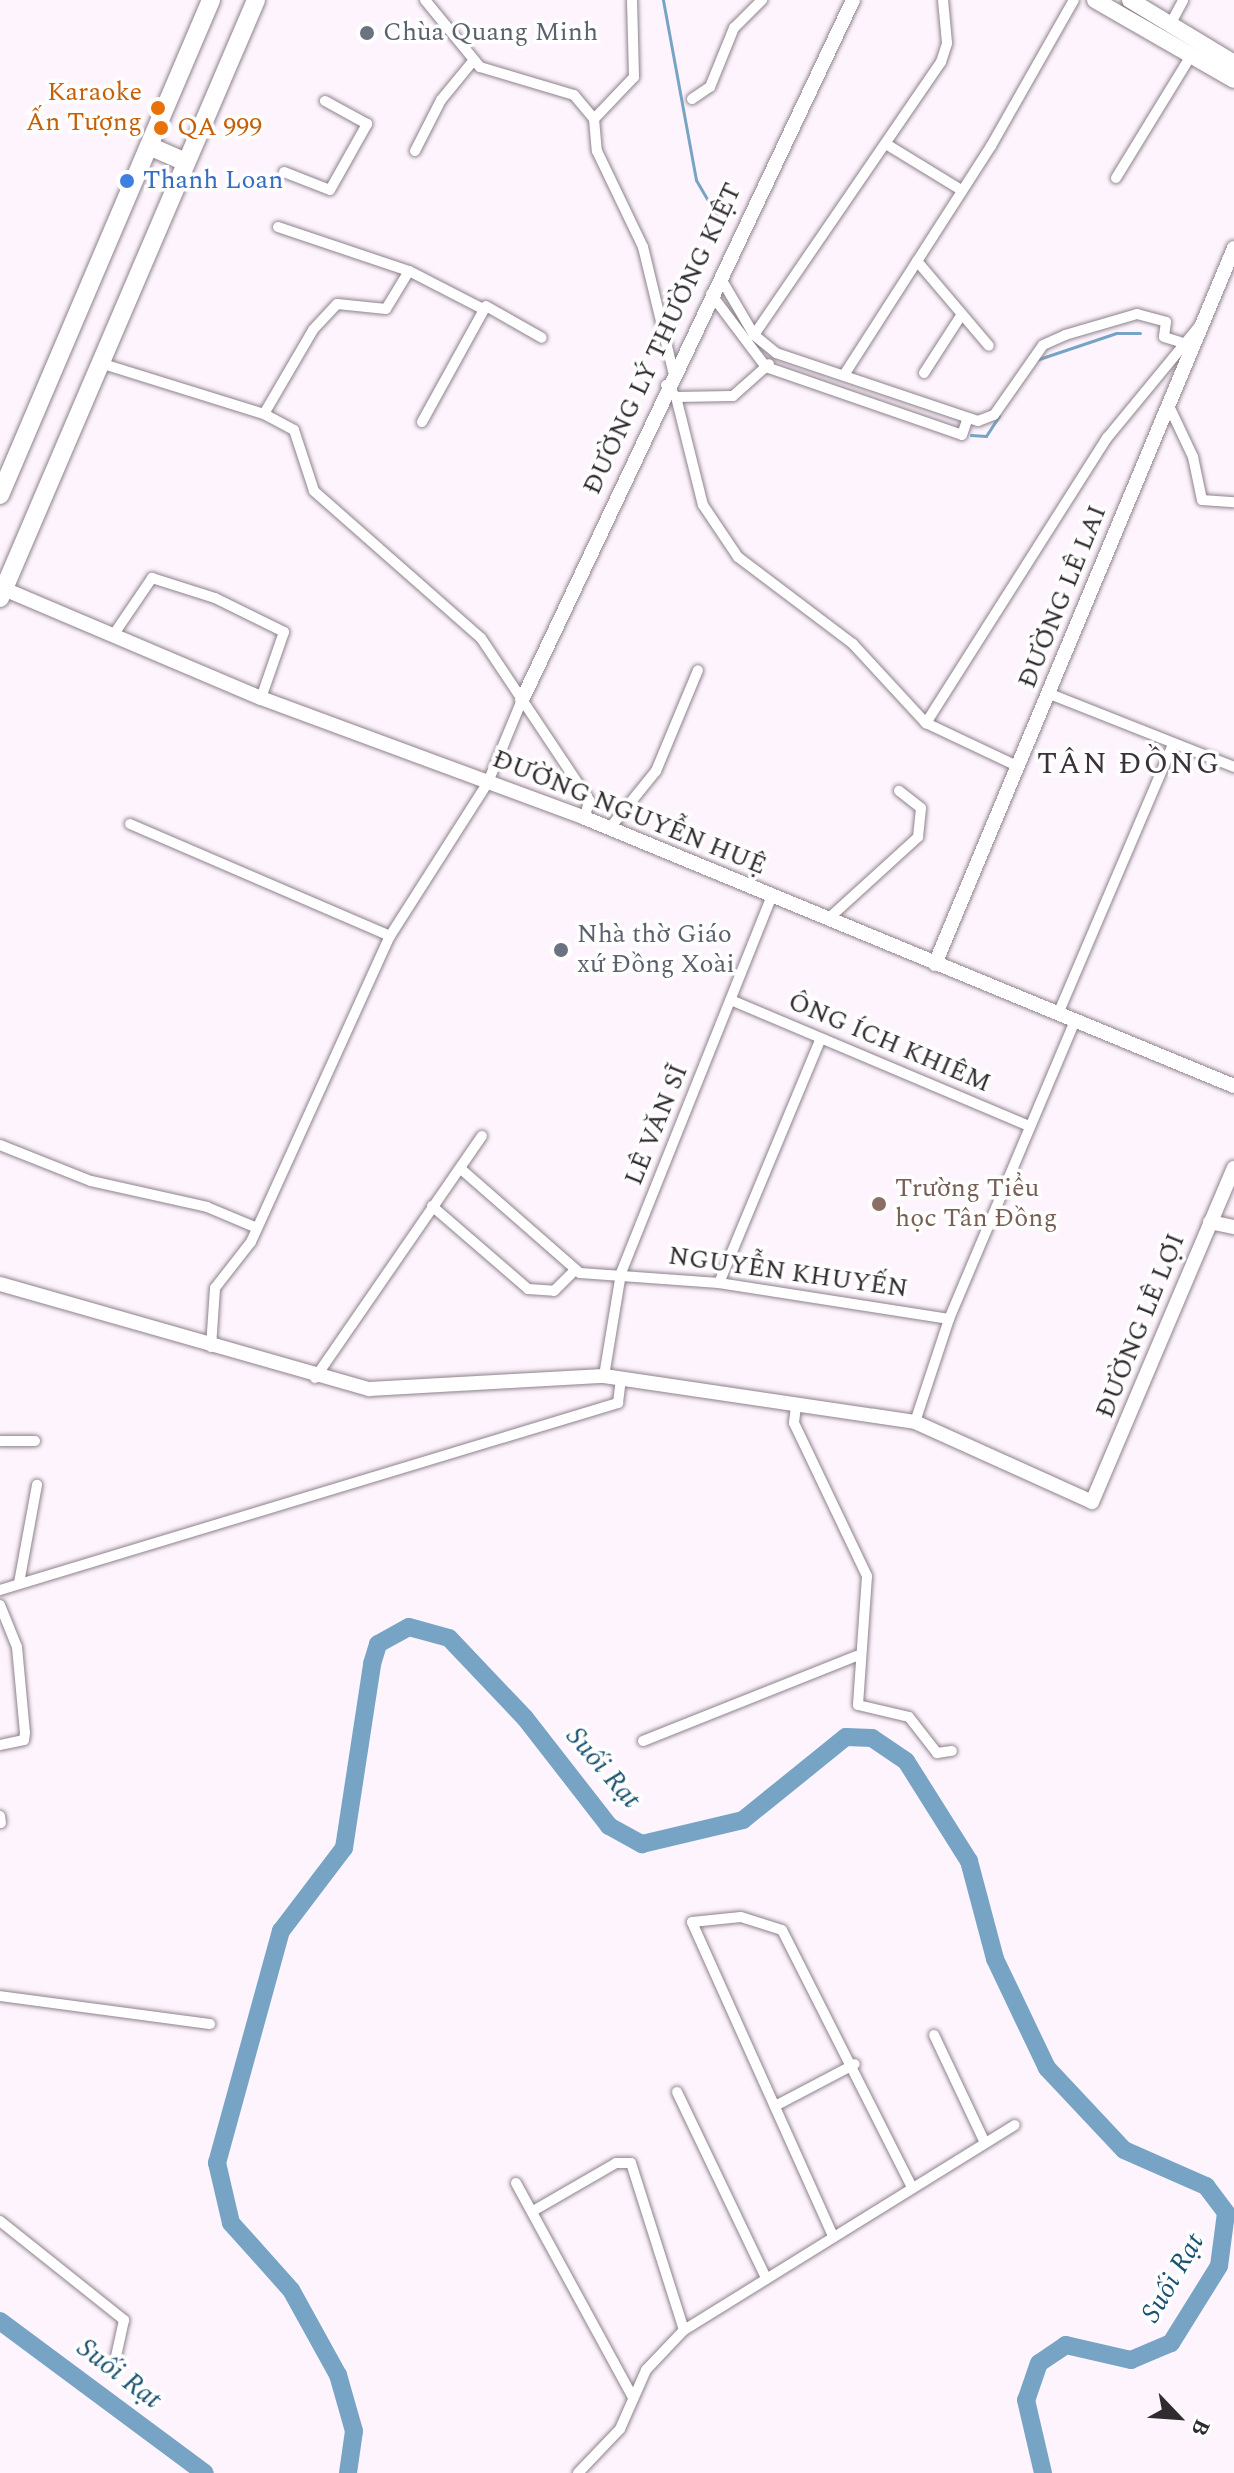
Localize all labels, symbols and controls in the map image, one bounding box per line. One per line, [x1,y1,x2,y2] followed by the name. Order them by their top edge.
[383,17,598,49] place label: Chùa Quang Minh
[358,24,376,42] marker: Chùa Quang Minh
[26,77,142,138] place label: Karaoke Ấn Tượng
[149,99,167,117] marker: Karaoke Ấn Tượng
[177,112,262,144] place label: QA 999
[152,119,170,137] marker: QA 999
[143,165,283,197] place label: Thanh Loan
[118,172,136,190] marker: Thanh Loan
[577,178,749,500] street label: ĐƯỜNG LÝ THƯỜNG KIỆT
[1012,501,1114,693] street label: ĐƯỜNG LÊ LAI
[488,744,770,882] street label: ĐƯỜNG NGUYỄN HUỆ
[1037,746,1221,782] district label: TÂN ĐỒNG
[577,919,735,980] place label: Nhà thờ Giáo xứ Đồng Xoài
[552,941,570,959] marker: Nhà thờ Giáo xứ Đồng Xoài
[783,986,995,1100] street label: ÔNG ÍCH KHIÊM
[619,1060,695,1190] street label: LÊ VĂN SĨ
[895,1173,1057,1234] place label: Trường Tiểu học Tân Đồng
[870,1195,888,1213] marker: Trường Tiểu học Tân Đồng
[1090,1229,1192,1423] street label: ĐƯỜNG LÊ LỢI
[666,1241,910,1305] street label: NGUYỄN KHUYẾN
[559,1720,647,1816] water label: Suối Rạt
[1134,2228,1212,2328] water label: Suối Rạt
[70,2331,168,2417] water label: Suối Rạt
[1138,2377,1218,2457] north arrow
[1182,2413,1218,2441] text: B

